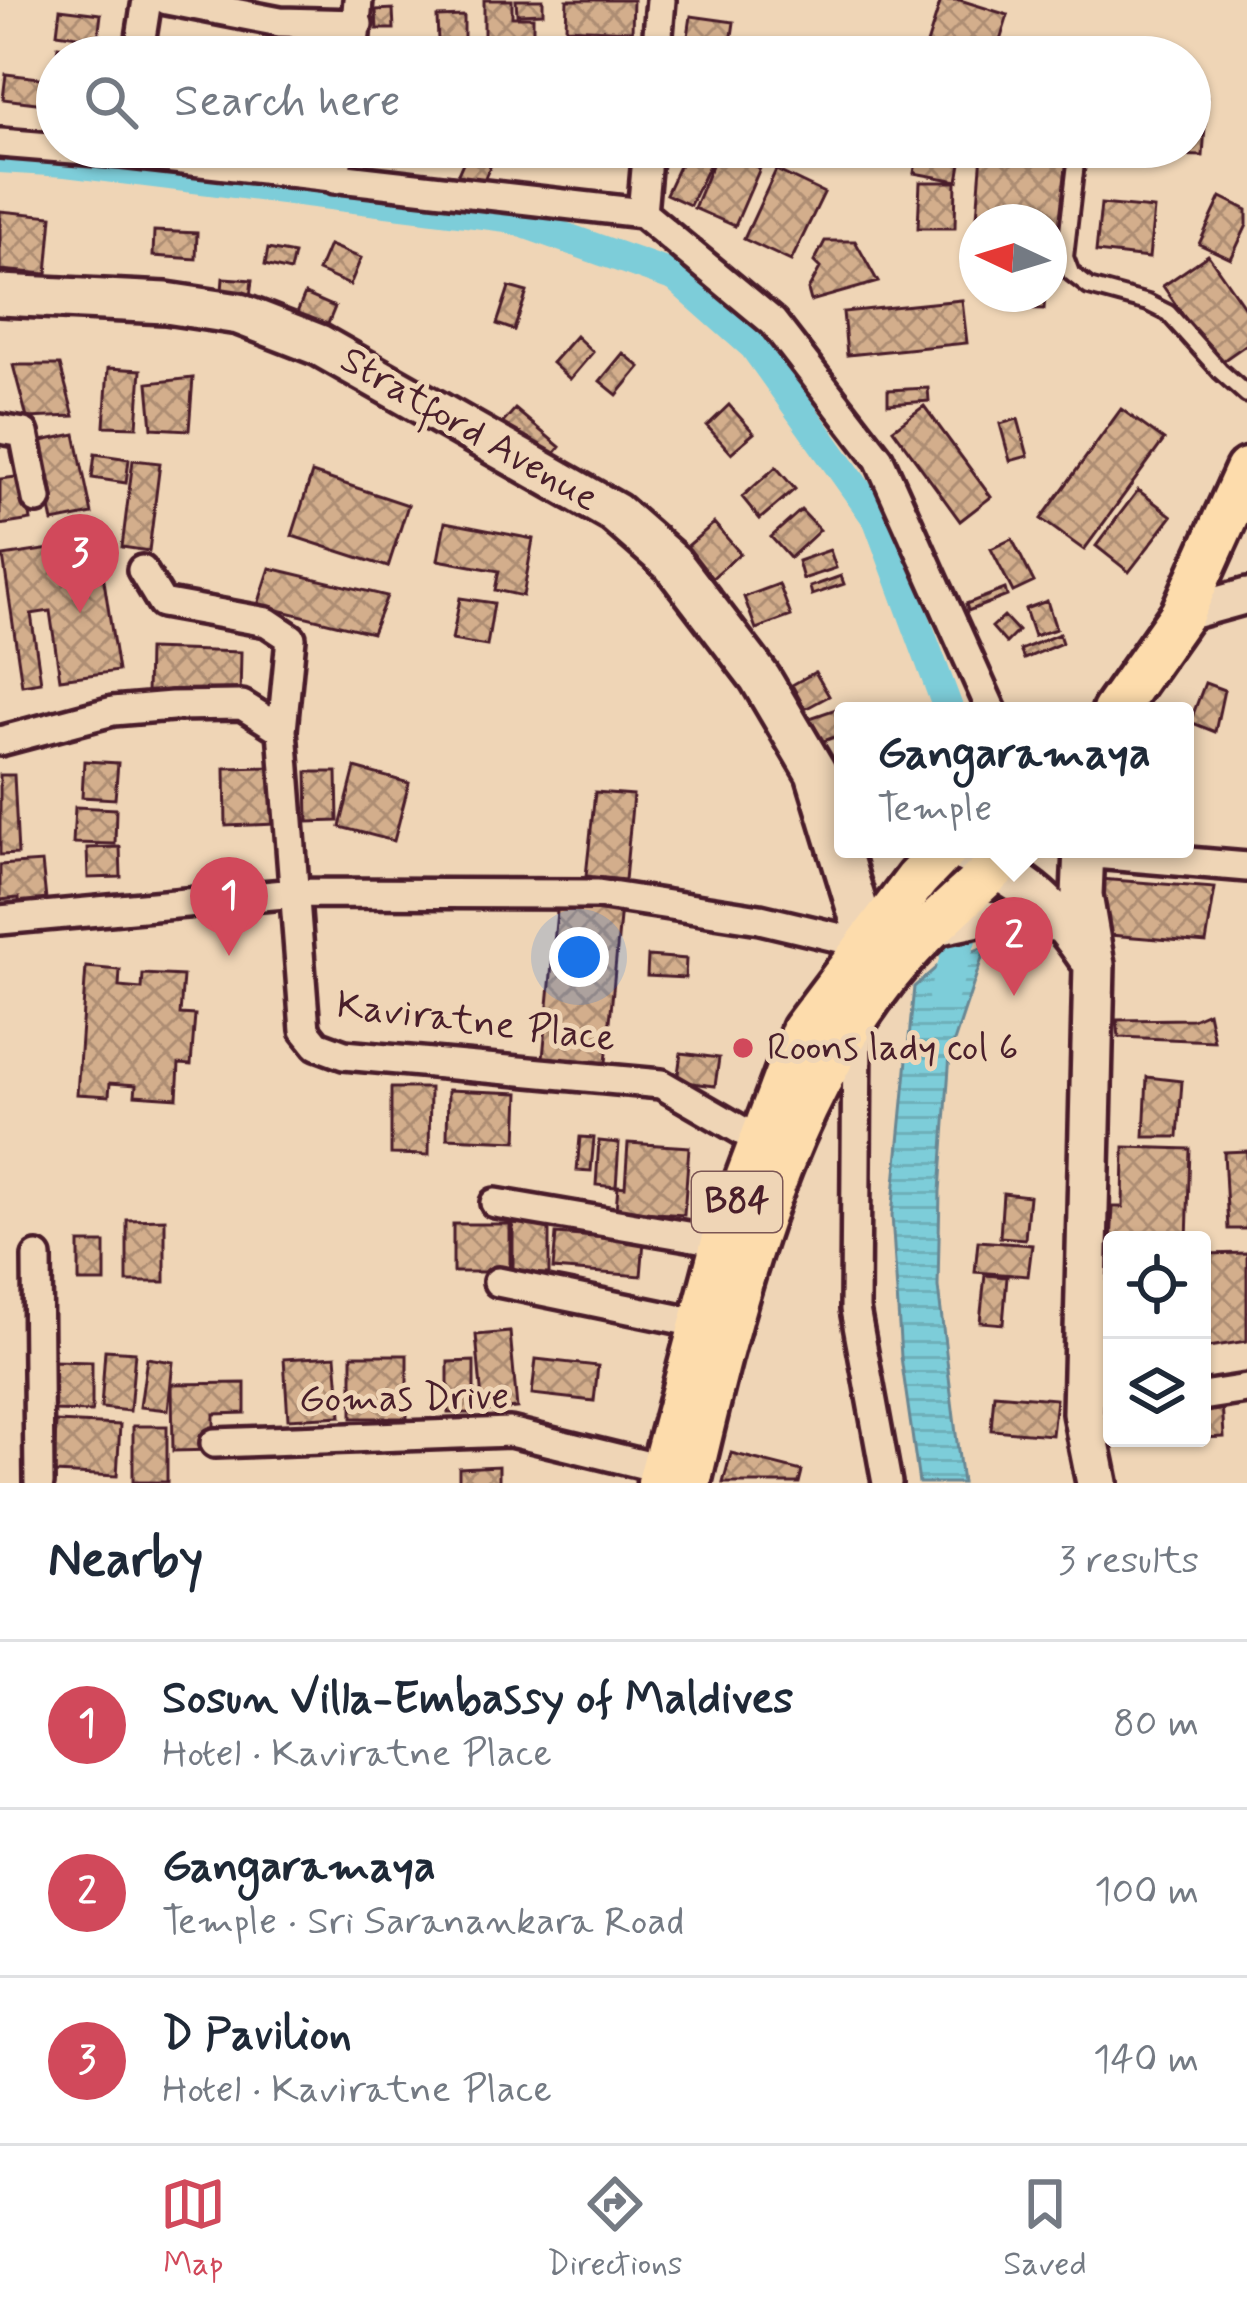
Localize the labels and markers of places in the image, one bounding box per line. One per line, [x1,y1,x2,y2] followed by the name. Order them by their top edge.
[41,514,119,613] pin: 3
[190,857,268,956] pin: 1
[975,897,1053,996] pin: 2
[767,1023,1019,1074] place label: Roons lady col 6
[730,1035,756,1061] marker: Roons lady col 6

